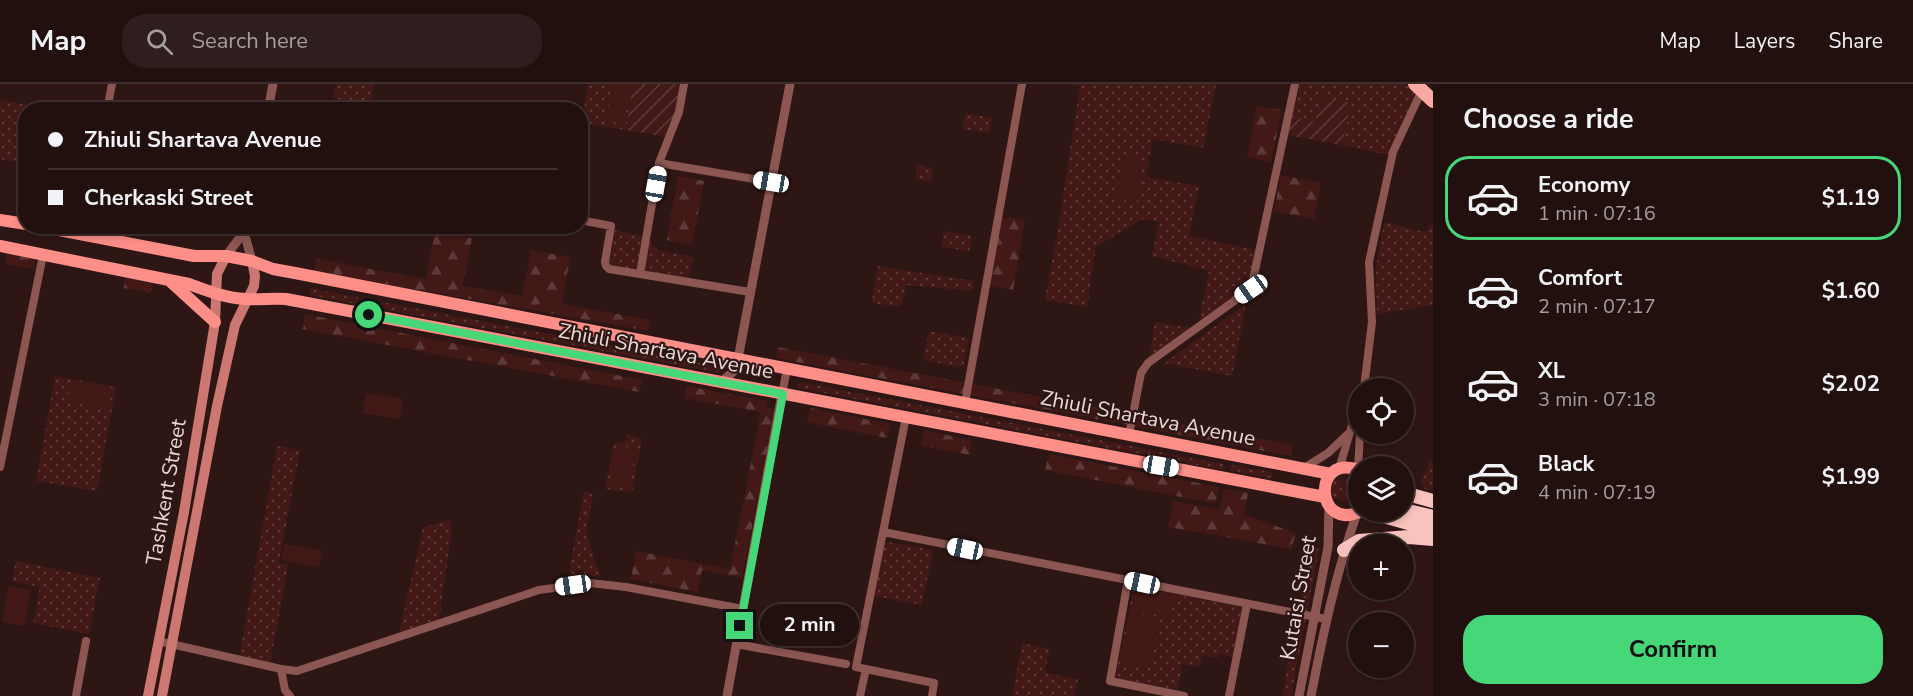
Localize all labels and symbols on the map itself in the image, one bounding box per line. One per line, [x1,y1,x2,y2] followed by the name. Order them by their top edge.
[644,165,668,203] car
[752,170,790,194] car
[1231,271,1271,307] car
[355,301,382,328] route start
[556,316,776,386] street label: Zhiuli Shartava Avenue
[1038,383,1258,453] street label: Zhiuli Shartava Avenue
[139,416,193,567] street label: Tashkent Street
[1142,454,1180,478] car
[1273,533,1323,662] street label: Kutaisi Street
[946,536,984,562] car
[1123,570,1161,596] car
[554,574,592,596] car
[761,605,860,647] callout: 2 min
[726,612,753,639] route end

